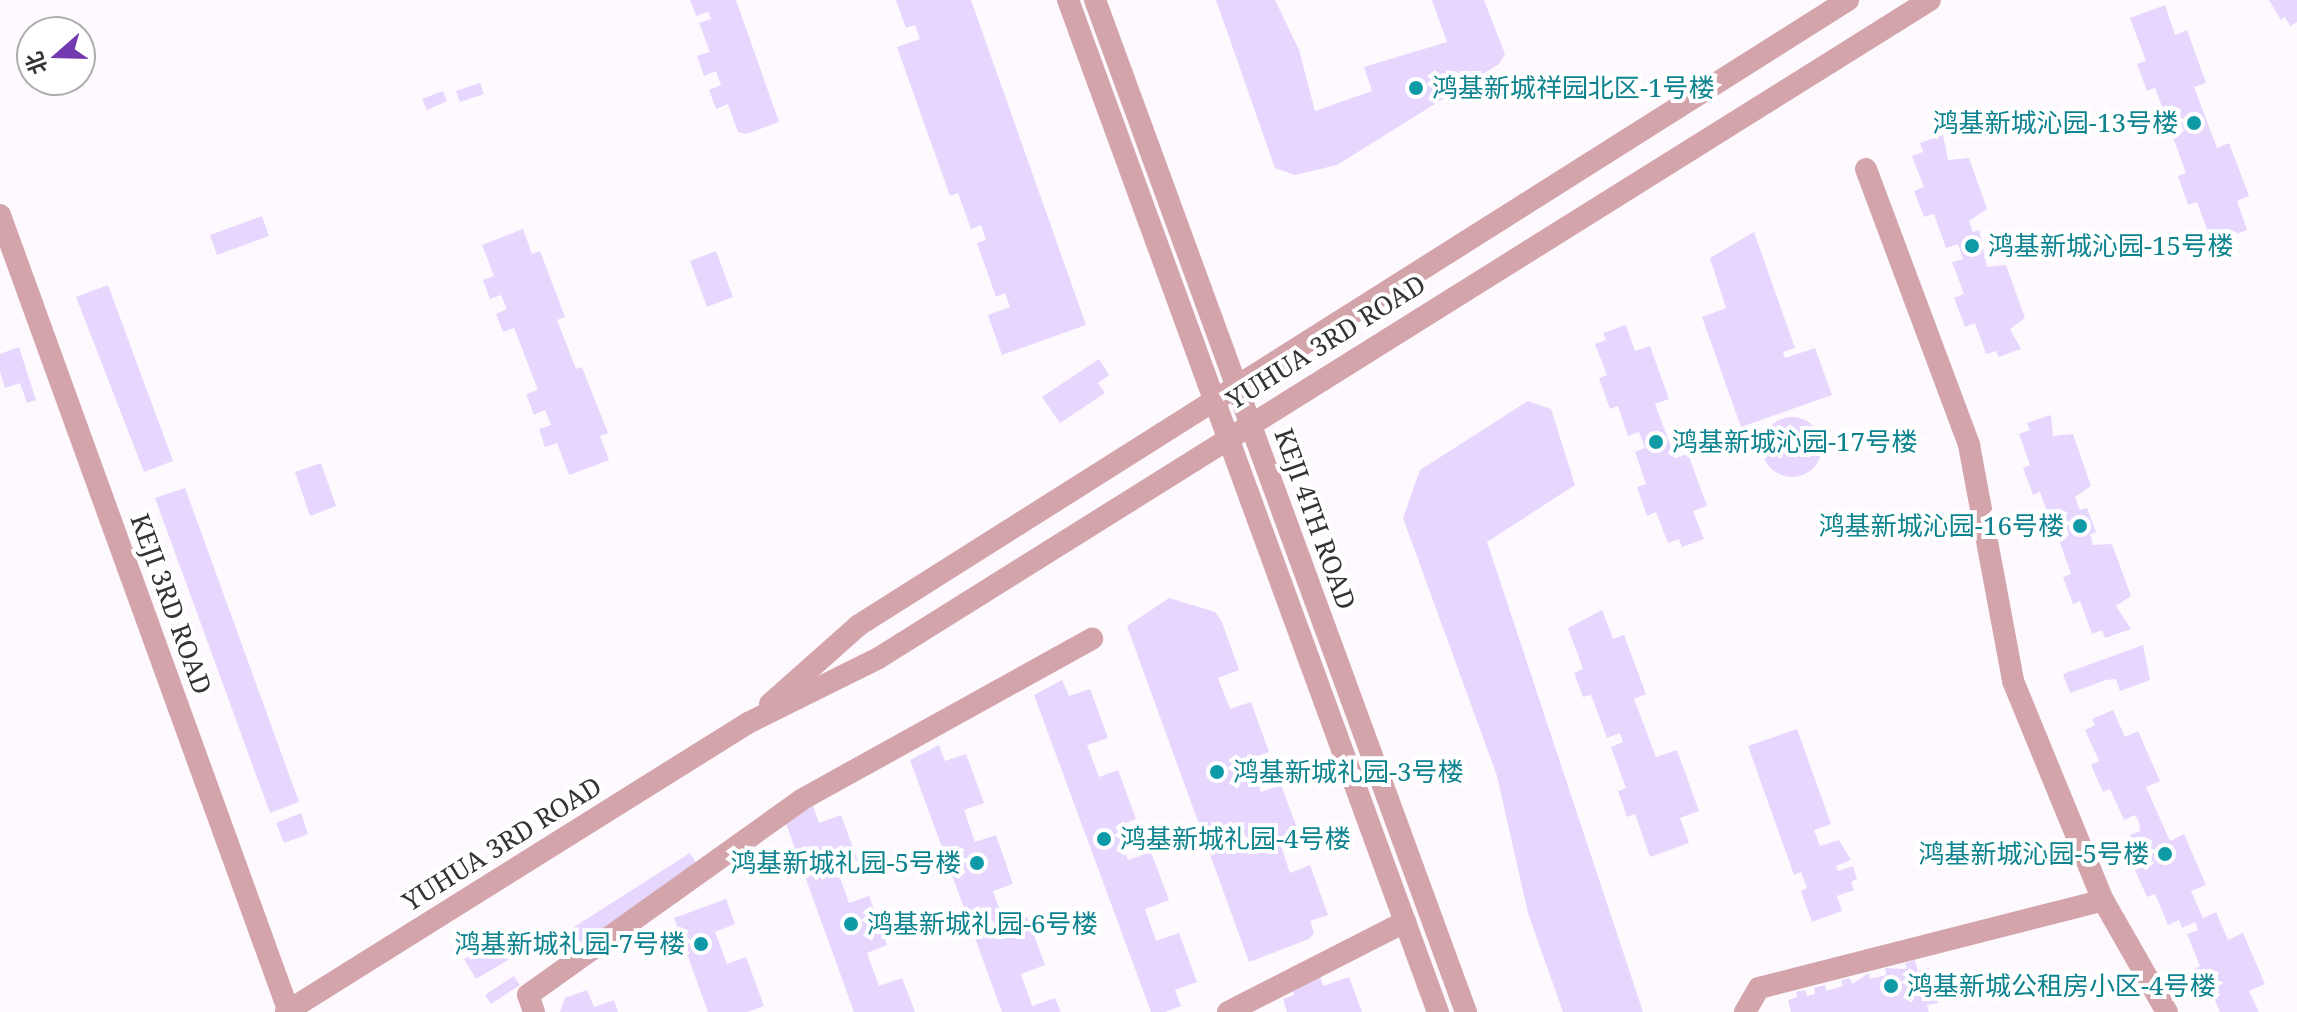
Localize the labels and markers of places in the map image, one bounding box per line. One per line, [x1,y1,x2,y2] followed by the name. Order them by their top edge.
[1432,72,1715,104] place label: 鸿基新城祥园北区-1号楼
[1407,79,1425,97] marker: 鸿基新城祥园北区-1号楼
[1933,107,2178,139] place label: 鸿基新城沁园-13号楼
[2185,114,2203,132] marker: 鸿基新城沁园-13号楼
[1988,230,2233,262] place label: 鸿基新城沁园-15号楼
[1963,237,1981,255] marker: 鸿基新城沁园-15号楼
[1672,426,1917,458] place label: 鸿基新城沁园-17号楼
[1647,433,1665,451] marker: 鸿基新城沁园-17号楼
[1819,510,2064,542] place label: 鸿基新城沁园-16号楼
[2071,517,2089,535] marker: 鸿基新城沁园-16号楼
[1233,756,1464,788] place label: 鸿基新城礼园-3号楼
[1208,763,1226,781] marker: 鸿基新城礼园-3号楼
[1120,823,1351,855] place label: 鸿基新城礼园-4号楼
[1095,830,1113,848] marker: 鸿基新城礼园-4号楼
[1918,838,2149,870] place label: 鸿基新城沁园-5号楼
[2156,845,2174,863] marker: 鸿基新城沁园-5号楼
[730,847,961,879] place label: 鸿基新城礼园-5号楼
[968,854,986,872] marker: 鸿基新城礼园-5号楼
[867,908,1098,940] place label: 鸿基新城礼园-6号楼
[842,915,860,933] marker: 鸿基新城礼园-6号楼
[454,928,685,960] place label: 鸿基新城礼园-7号楼
[692,935,710,953] marker: 鸿基新城礼园-7号楼
[1907,970,2216,1002] place label: 鸿基新城公租房小区-4号楼
[1882,977,1900,995] marker: 鸿基新城公租房小区-4号楼

